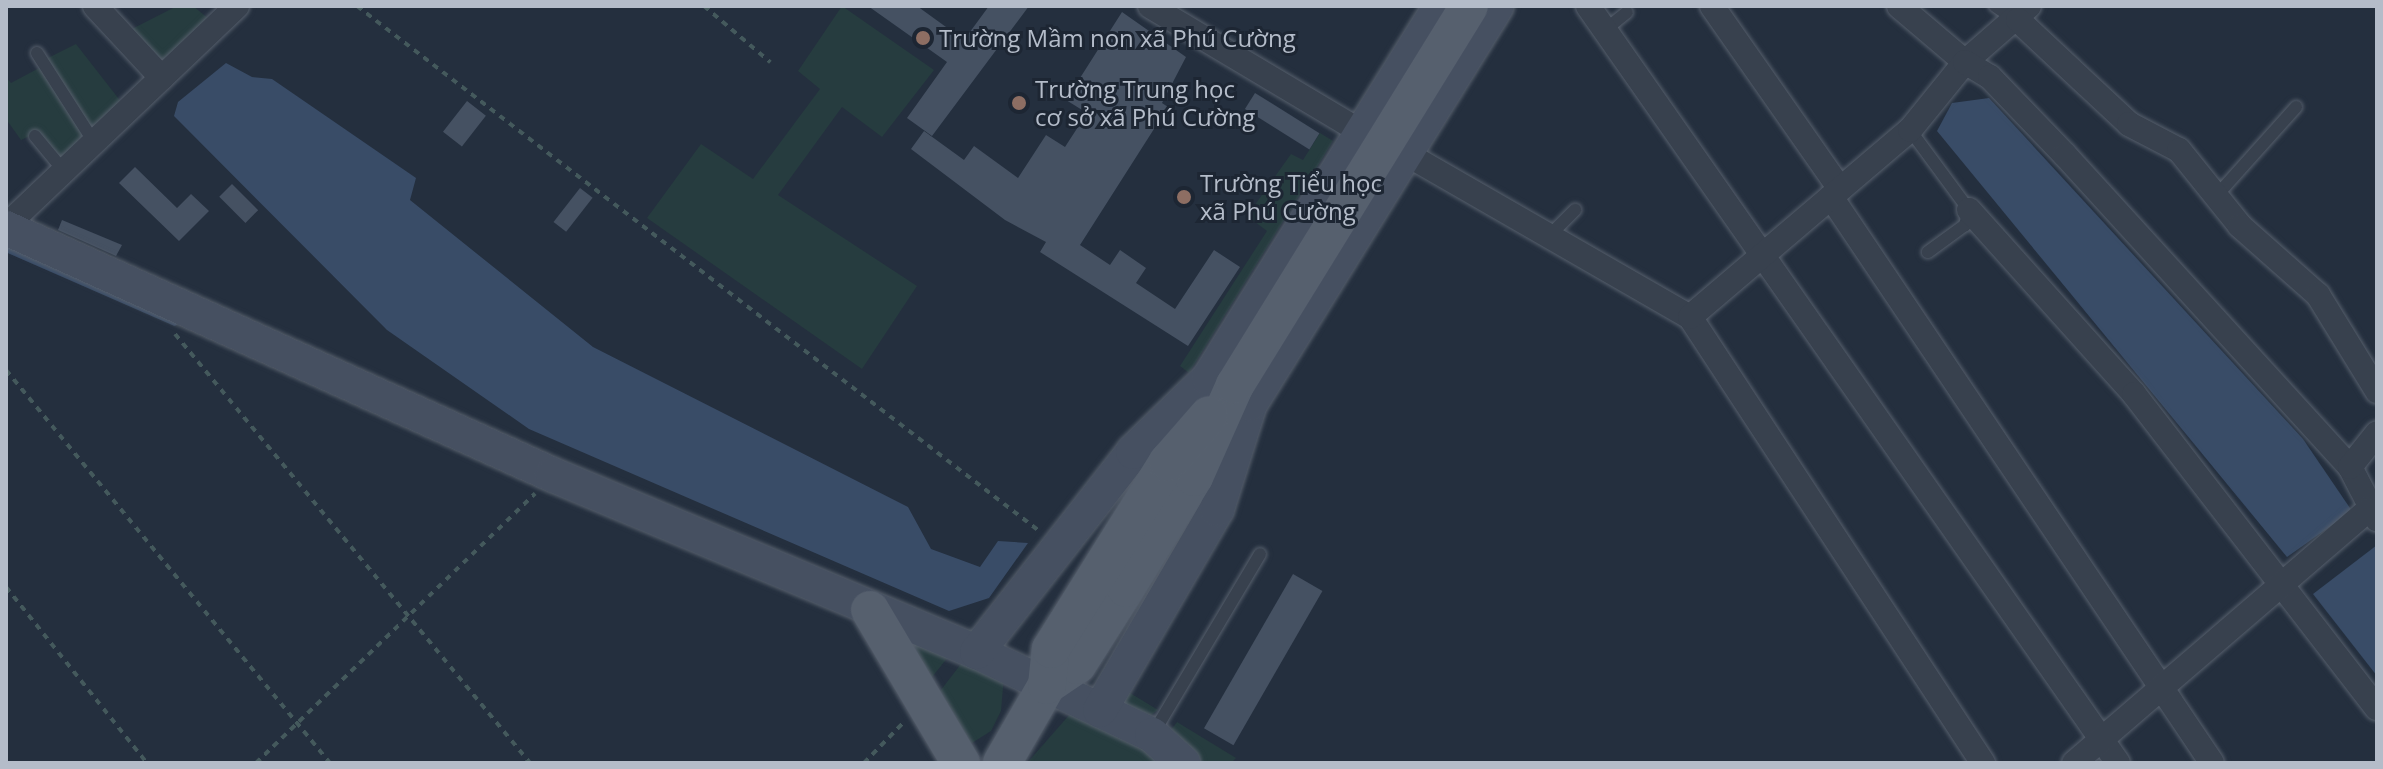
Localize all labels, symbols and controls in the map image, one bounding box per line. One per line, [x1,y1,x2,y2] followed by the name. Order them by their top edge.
[939,24,1296,52] place label: Trường Mầm non xã Phú Cường
[914,29,932,47] marker: Trường Mầm non xã Phú Cường
[1035,75,1255,131] place label: Trường Trung học cơ sở xã Phú Cường
[1010,94,1028,112] marker: Trường Trung học cơ sở xã Phú Cường
[1200,169,1382,225] place label: Trường Tiểu học xã Phú Cường
[1175,188,1193,206] marker: Trường Tiểu học xã Phú Cường

